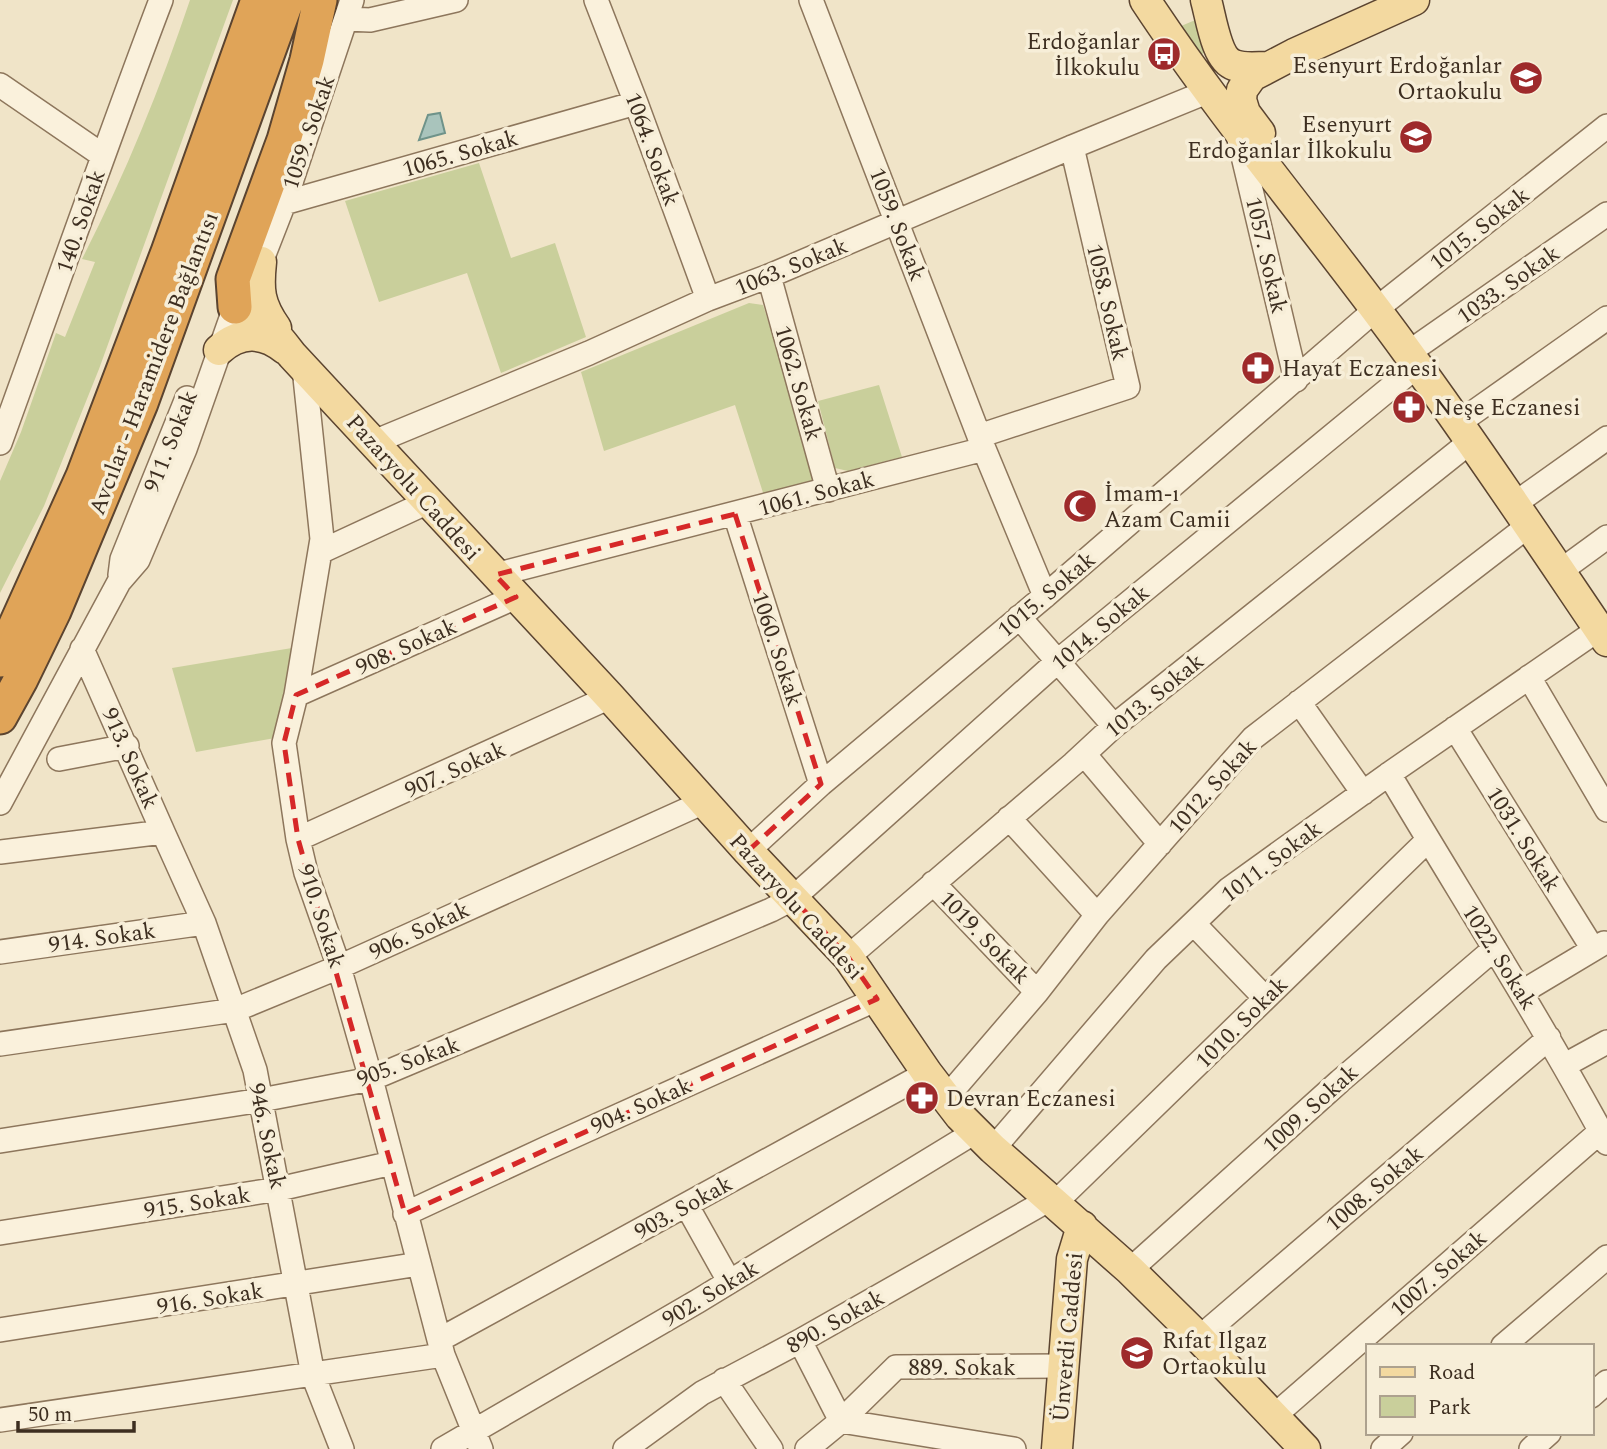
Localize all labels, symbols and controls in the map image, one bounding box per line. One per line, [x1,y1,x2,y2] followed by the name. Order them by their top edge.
[1026,25,1140,86] place label: Erdoğanlar İlkokulu
[1145,35,1183,73] bus stop icon: Erdoğanlar İlkokulu
[1292,49,1502,110] place label: Esenyurt Erdoğanlar Ortaokulu
[1507,59,1545,97] school or university icon: Esenyurt Erdoğanlar Ortaokulu
[273,70,345,194] street label: 1059. Sokak
[615,88,688,212] street label: 1064. Sokak
[1187,108,1392,169] place label: Esenyurt Erdoğanlar İlkokulu
[1397,118,1435,156] school or university icon: Esenyurt Erdoğanlar İlkokulu
[398,121,523,188] street label: 1065. Sokak
[859,163,934,287] street label: 1059. Sokak
[47,165,116,278] street label: 140. Sokak
[1422,179,1538,280] street label: 1015. Sokak
[1235,193,1296,317] street label: 1057. Sokak
[80,207,229,520] street label: Avcılar - Haramidere Bağlantısı
[730,229,853,306] street label: 1063. Sokak
[1450,237,1568,334] street label: 1033. Sokak
[1076,240,1137,364] street label: 1058. Sokak
[764,321,831,446] street label: 1062. Sokak
[1239,349,1277,387] pharmacy icon: Hayat Eczanesi
[1282,352,1438,387] place label: Hayat Eczanesi
[135,385,208,498] street label: 911. Sokak
[1390,388,1428,426] pharmacy icon: Neşe Eczanesi
[1434,391,1580,426] place label: Neşe Eczanesi
[337,407,489,569] street label: Pazaryolu Caddesi
[754,462,879,527] street label: 1061. Sokak
[1104,477,1231,538] place label: İmam-ı Azam Camii
[1061,487,1099,525] mosque icon: İmam-ı Azam Camii
[990,543,1104,647] street label: 1015. Sokak
[1044,576,1158,680] street label: 1014. Sokak
[742,587,812,712] street label: 1060. Sokak
[350,609,463,685] street label: 908. Sokak
[1098,645,1212,747] street label: 1013. Sokak
[92,702,168,815] street label: 913. Sokak
[1160,731,1266,843] street label: 1012. Sokak
[399,732,512,808] street label: 907. Sokak
[1476,780,1569,900] street label: 1031. Sokak
[1214,812,1330,912] street label: 1011. Sokak
[720,826,872,988] street label: Pazaryolu Caddesi
[287,860,354,973] street label: 910. Sokak
[930,883,1038,993] street label: 1019. Sokak
[363,893,476,970] street label: 906. Sokak
[1452,898,1545,1018] street label: 1022. Sokak
[47,914,158,963] street label: 914. Sokak
[1188,968,1297,1078] street label: 1010. Sokak
[352,1028,465,1097] street label: 905. Sokak
[1255,1056,1367,1162] street label: 1009. Sokak
[585,1068,698,1144] street label: 904. Sokak
[903,1079,941,1117] pharmacy icon: Devran Eczanesi
[238,1080,295,1193] street label: 946. Sokak
[946,1082,1116,1117] place label: Devran Eczanesi
[1318,1137,1432,1241] street label: 1008. Sokak
[628,1167,739,1250] street label: 903. Sokak
[141,1178,253,1229] street label: 915. Sokak
[1383,1222,1496,1326] street label: 1007. Sokak
[1044,1251,1093,1424] street label: Ünverdi Caddesi
[656,1252,766,1337] street label: 902. Sokak
[154,1274,266,1325] street label: 916. Sokak
[780,1281,891,1364] street label: 890. Sokak
[1162,1324,1268,1385] place label: Rıfat Ilgaz Ortaokulu
[1118,1334,1156,1372] school or university icon: Rıfat Ilgaz Ortaokulu
[1366,1344,1593,1435] legend
[908,1351,1016,1386] street label: 889. Sokak
[1428,1357,1475,1389] text: Road
[18,1390,133,1434] scale bar
[1428,1392,1472,1424] text: Park
[28,1399,72,1431] text: 50 m

